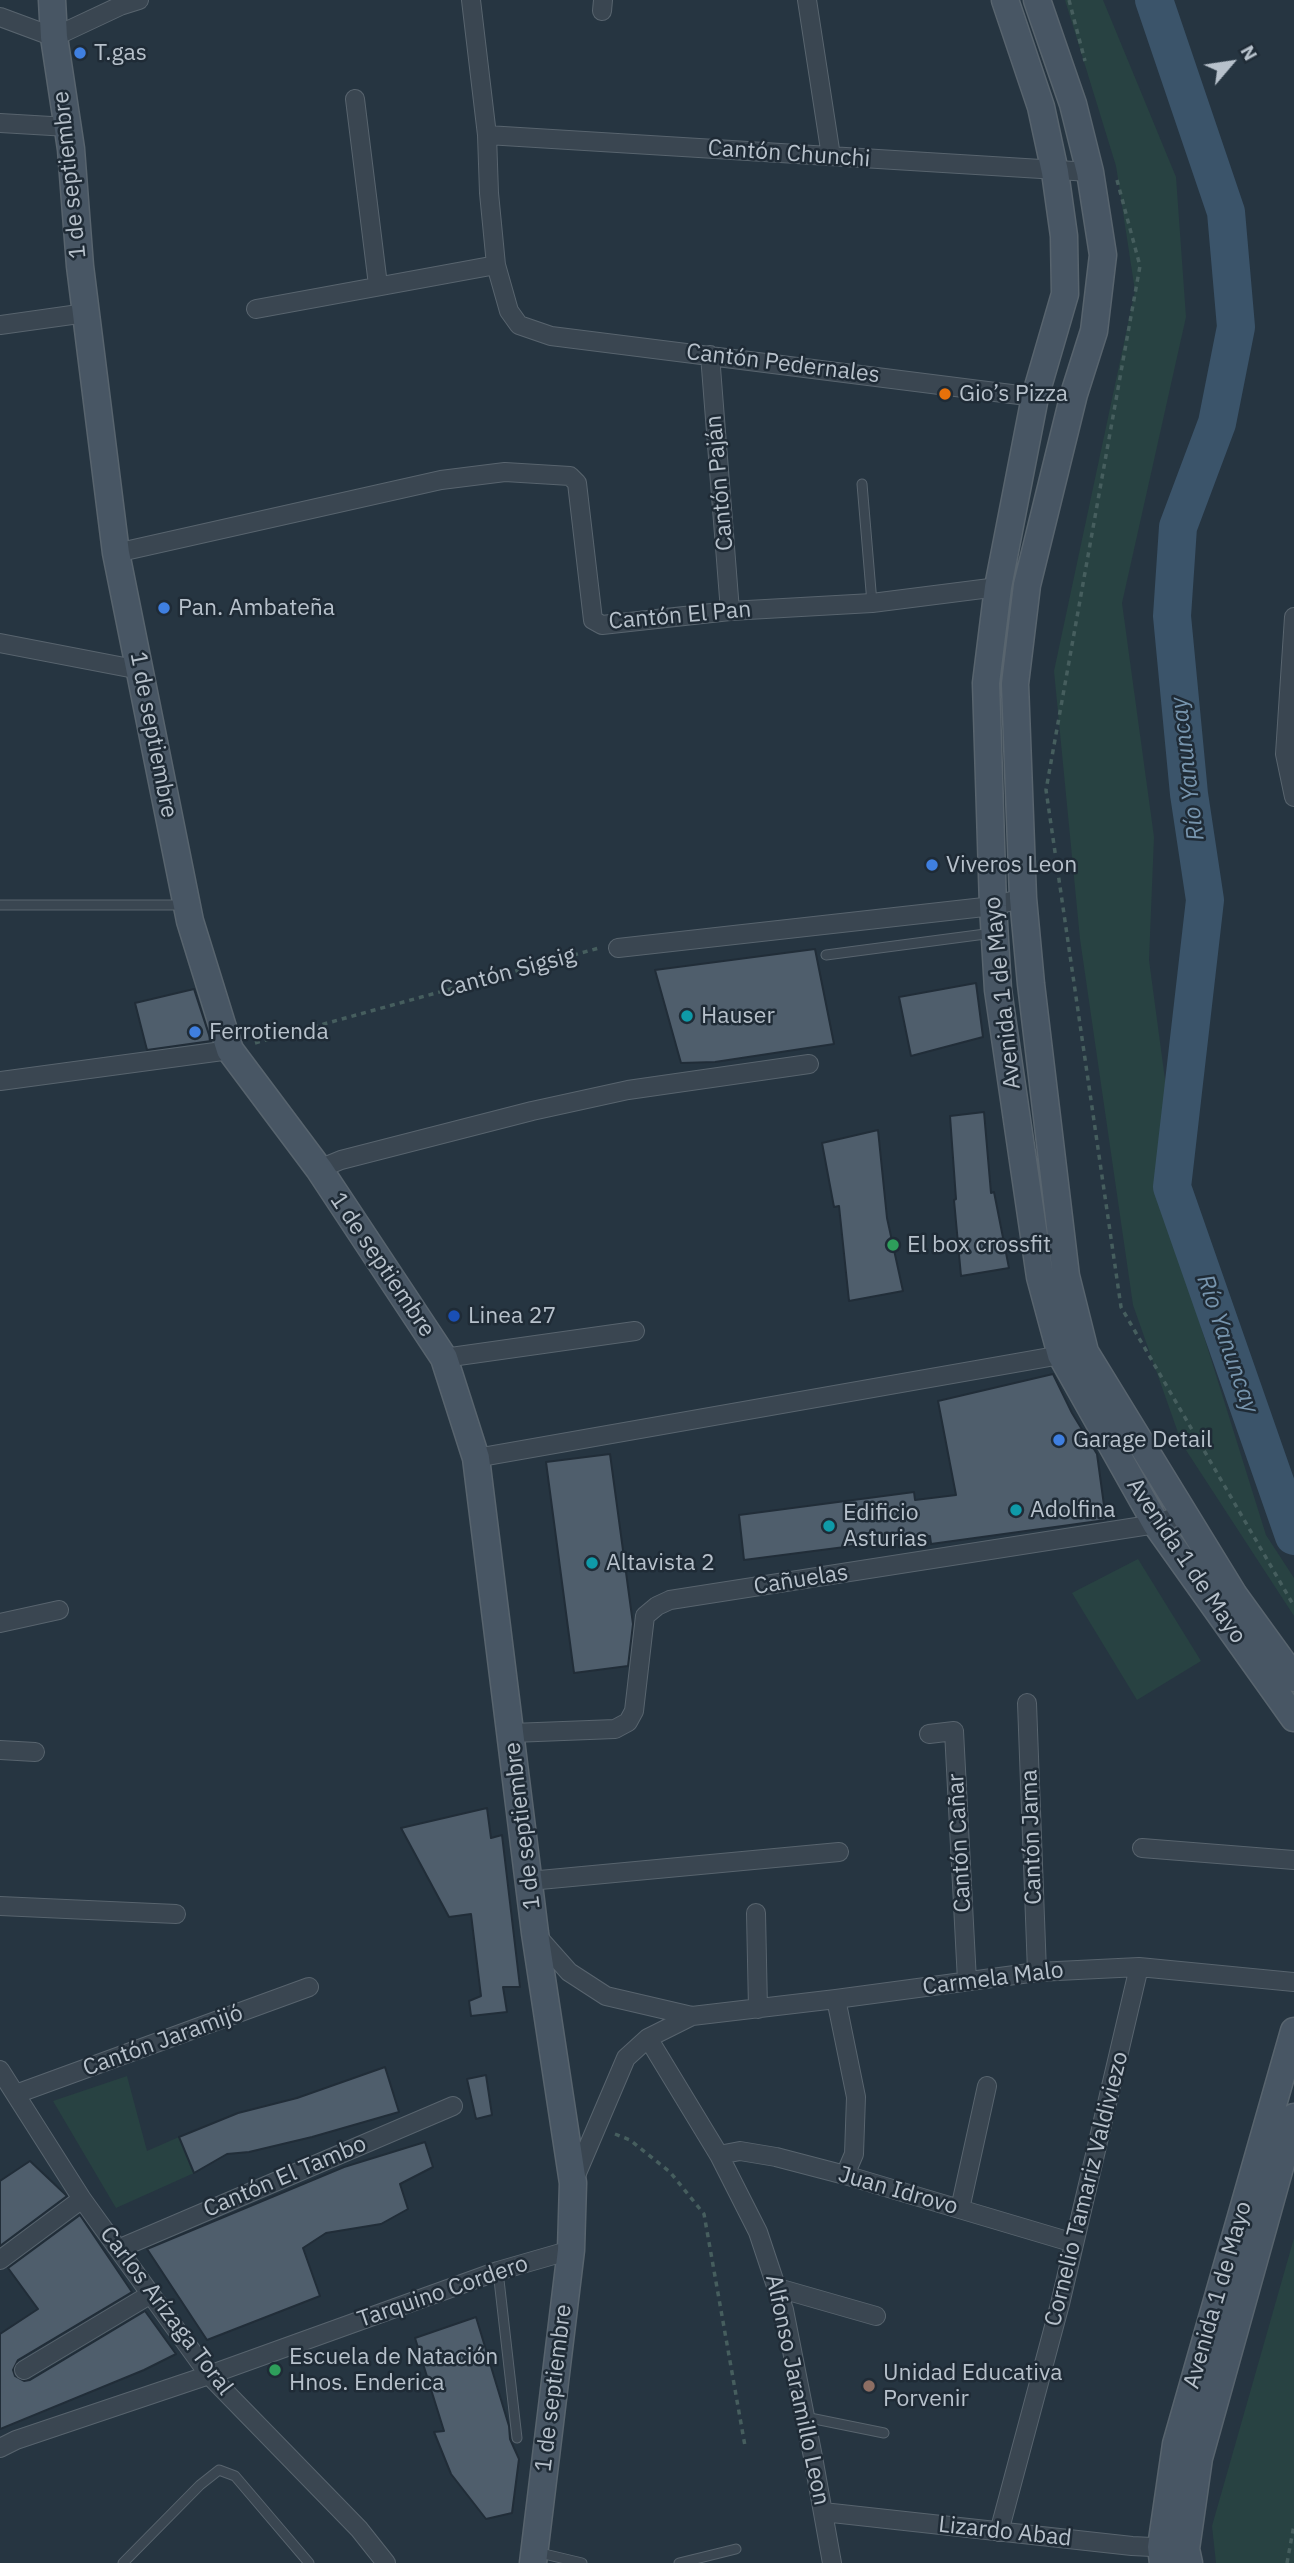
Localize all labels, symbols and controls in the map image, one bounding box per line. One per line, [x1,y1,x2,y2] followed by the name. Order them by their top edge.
[1196,28,1266,98] north arrow
[94,39,147,67] place label: T.gas
[1236,41,1263,65] text: N
[72,45,88,61] marker: T.gas
[47,90,93,260] street label: 1 de septiembre
[707,135,871,173] street label: Cantón Chunchi
[685,338,881,390] street label: Cantón Pedernales
[959,380,1068,408] place label: Gio’s Pizza
[937,386,953,402] marker: Gio’s Pizza
[700,414,740,552] street label: Cantón Paján
[178,594,335,622] place label: Pan. Ambateña
[608,596,752,636] street label: Cantón El Pan
[156,600,172,616] marker: Pan. Ambateña
[123,650,183,820] street label: 1 de septiembre
[1165,696,1211,842] water label: Río Yanuncay
[946,851,1077,879] place label: Viveros Leon
[924,857,940,873] marker: Viveros Leon
[979,895,1027,1091] street label: Avenida 1 de Mayo
[437,942,579,1004] street label: Cantón Sigsig
[701,1002,775,1030] place label: Hauser
[679,1008,695,1024] marker: Hauser
[209,1018,329,1046] place label: Ferrotienda
[187,1024,203,1040] marker: Ferrotienda
[323,1187,441,1343] street label: 1 de septiembre
[907,1231,1051,1259] place label: El box crossfit
[885,1237,901,1253] marker: El box crossfit
[1190,1271,1264,1417] water label: Río Yanuncay
[468,1302,556,1330] place label: Linea 27
[446,1308,462,1324] marker: Linea 27
[1073,1426,1212,1454] place label: Garage Detail
[1051,1432,1067,1448] marker: Garage Detail
[1120,1473,1252,1649] street label: Avenida 1 de Mayo
[1030,1496,1116,1524] place label: Adolfina
[843,1499,928,1553] place label: Edificio Asturias
[1008,1502,1024,1518] marker: Adolfina
[821,1518,837,1534] marker: Edificio Asturias
[606,1549,715,1577] place label: Altavista 2
[584,1555,600,1571] marker: Altavista 2
[752,1559,850,1601] street label: Cañuelas
[499,1741,547,1911] street label: 1 de septiembre
[1016,1769,1048,1905] street label: Cantón Jama
[943,1773,977,1913] street label: Cantón Cañar
[921,1957,1065,2001] street label: Carmela Malo
[79,1999,247,2083] street label: Cantón Jaramijó
[1040,2049,1134,2329] street label: Cornelio Tamariz Valdiviezo
[199,2130,371,2224] street label: Cantón El Tambo
[835,2161,961,2221] street label: Juan Idrovo
[1178,2198,1258,2392] street label: Avenida 1 de Mayo
[94,2221,238,2401] street label: Carlos Arízaga Toral
[354,2250,532,2334] street label: Tarquino Cordero
[759,2272,835,2508] street label: Alfonso Jaramillo Leon
[530,2303,578,2473] street label: 1 de septiembre
[289,2343,498,2397] place label: Escuela de Natación Hnos. Enderica
[883,2359,1062,2413] place label: Unidad Educativa Porvenir
[267,2362,283,2378] marker: Escuela de Natación Hnos. Enderica
[861,2378,877,2394] marker: Unidad Educativa Porvenir
[937,2511,1073,2553] street label: Lizardo Abad

